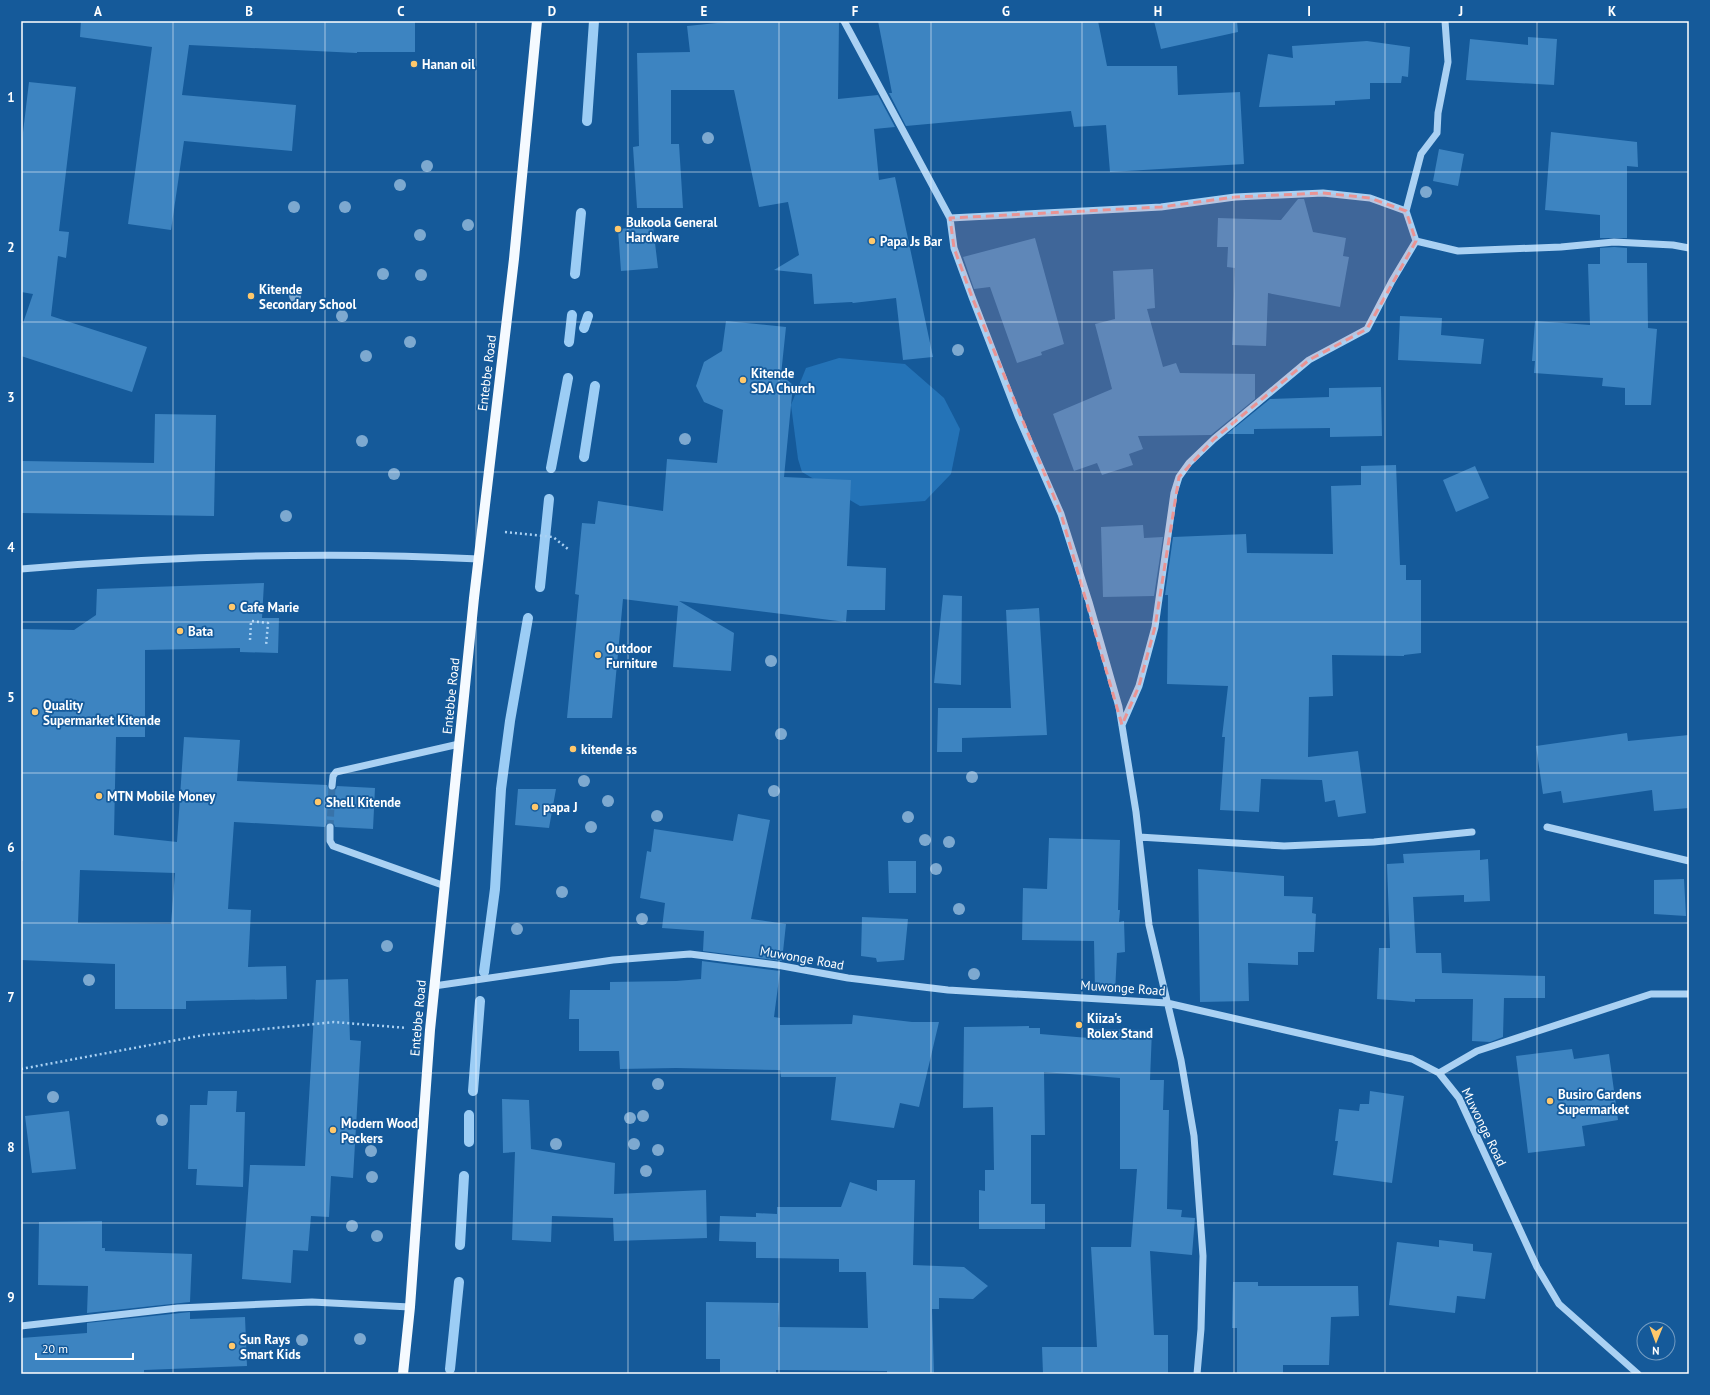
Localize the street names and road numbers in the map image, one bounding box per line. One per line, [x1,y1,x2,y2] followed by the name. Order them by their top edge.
[474,334,500,412] street label: Entebbe Road
[439,657,463,735] street label: Entebbe Road
[758,942,846,974] street label: Muwonge Road
[1080,977,1166,999] street label: Muwonge Road
[406,979,430,1057] street label: Entebbe Road
[1458,1085,1510,1169] street label: Muwonge Road

